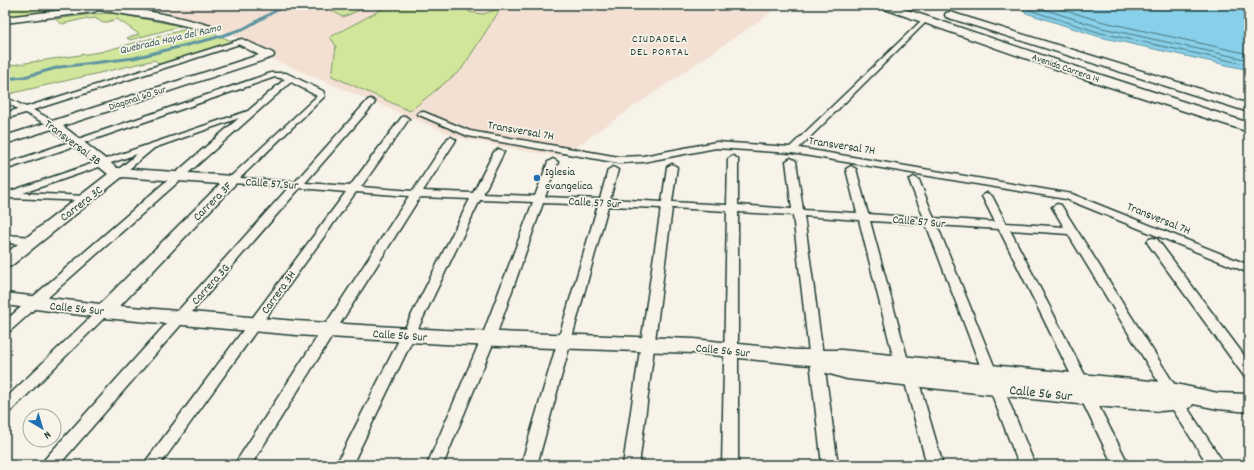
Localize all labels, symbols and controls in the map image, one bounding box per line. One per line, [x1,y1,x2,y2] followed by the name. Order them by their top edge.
[118,20,224,59] water label: Quebrada Haya del Ramo
[630,32,690,61] district label: CIUDADELA DEL PORTAL
[1030,51,1101,87] street label: Avenida Carrera 14
[107,83,168,115] street label: Diagonal 60 Sur
[40,116,104,170] street label: Transversal 3B
[486,117,555,146] street label: Transversal 7H
[807,133,876,160] street label: Transversal 7H
[545,164,593,195] place label: Iglesia evangelica
[532,173,542,183] marker: Iglesia evangelica
[245,174,300,195] street label: Calle 57 Sur
[190,178,237,225] street label: Carrera 3F
[57,182,107,226] street label: Carrera 3C
[568,194,622,213] street label: Calle 57 Sur
[1124,199,1193,240] street label: Transversal 7H
[892,212,947,233] street label: Calle 57 Sur
[188,261,234,309] street label: Carrera 3G
[258,268,301,318] street label: Carrera 3H
[49,298,105,321] street label: Calle 56 Sur
[372,326,428,347] street label: Calle 56 Sur
[695,340,751,363] street label: Calle 56 Sur
[1008,381,1074,407] street label: Calle 56 Sur
[22,408,62,448] north arrow
[39,426,54,443] text: N

